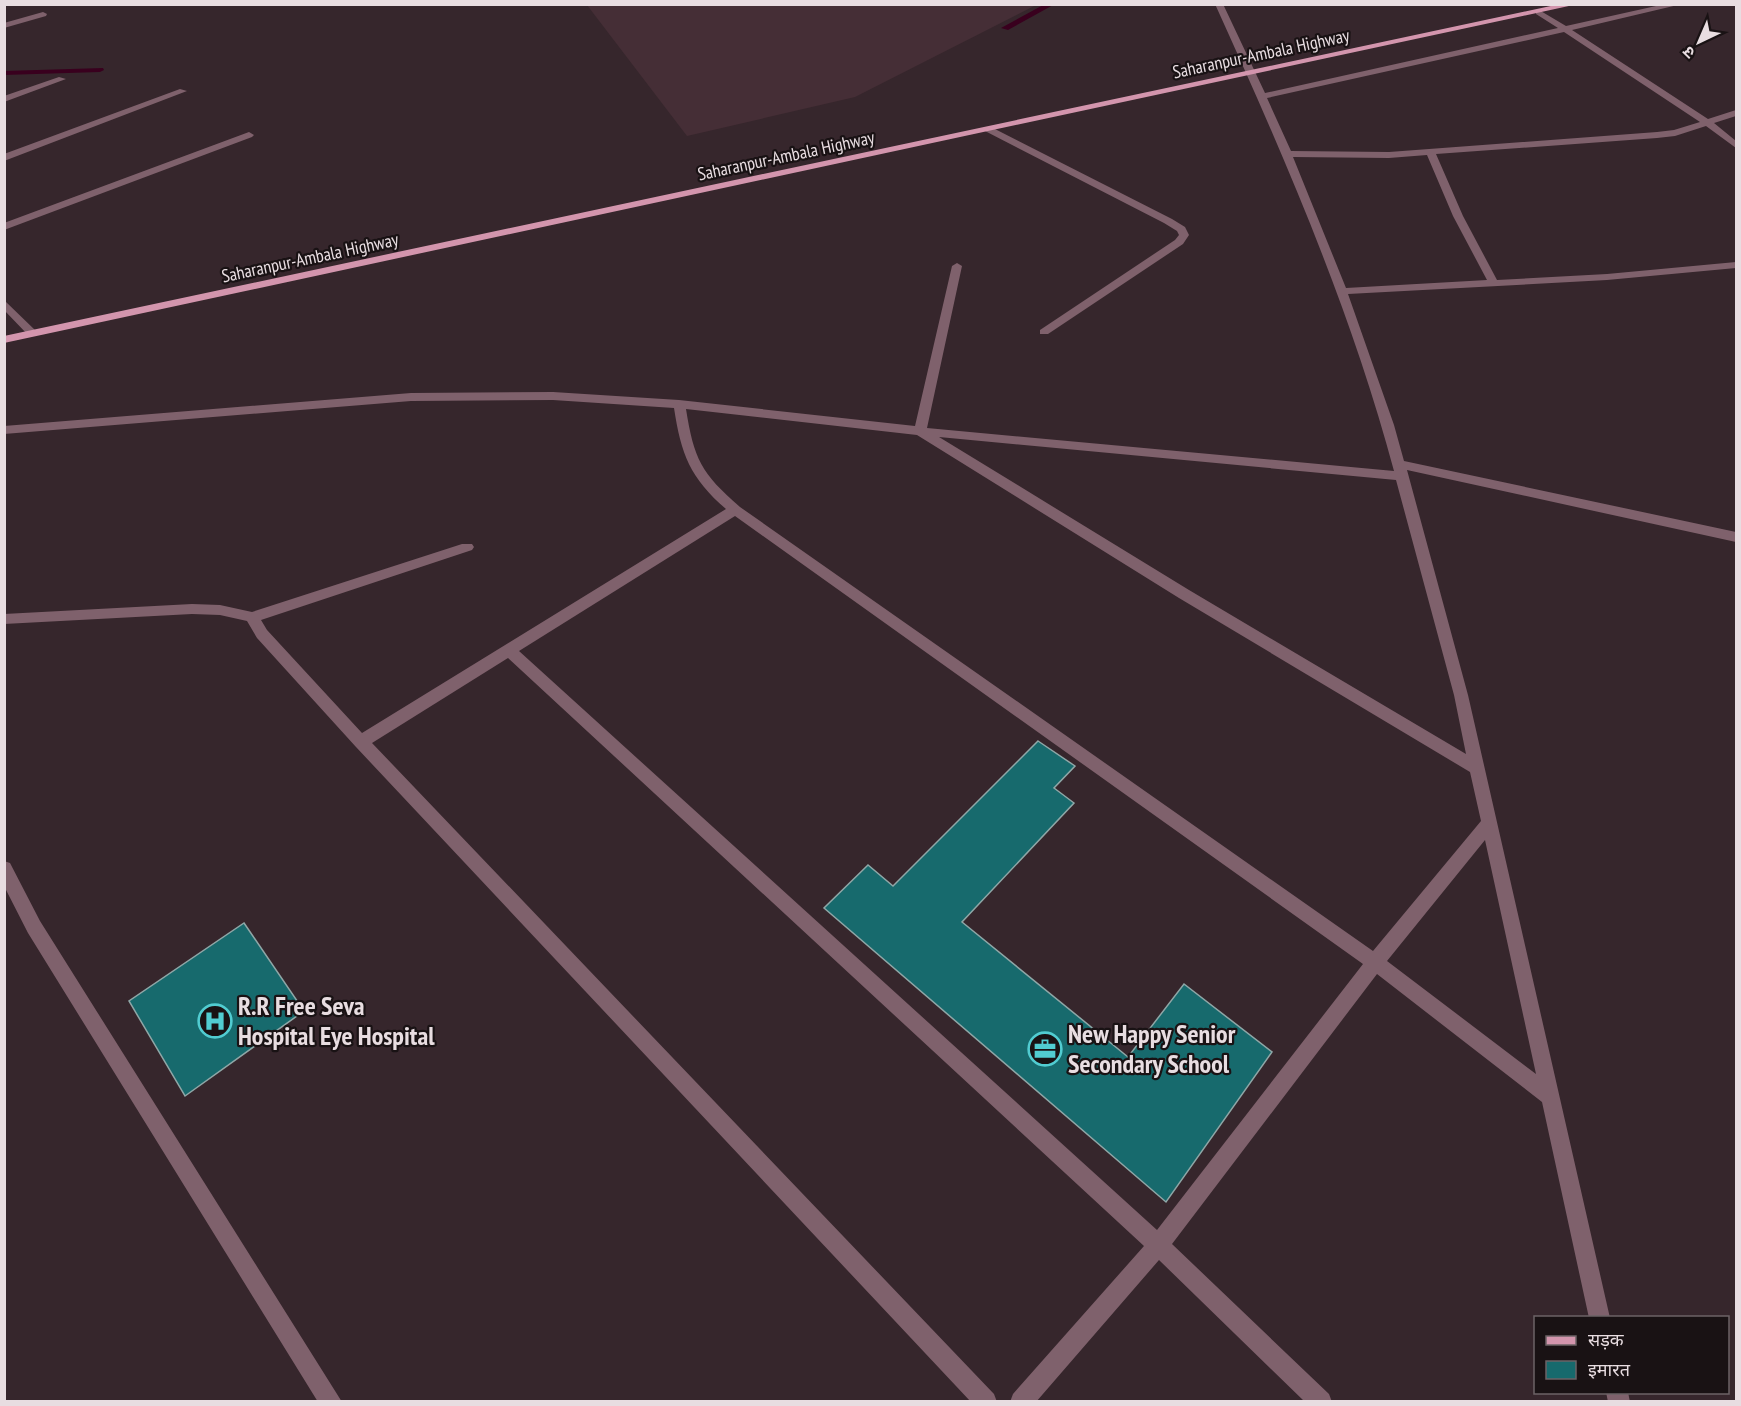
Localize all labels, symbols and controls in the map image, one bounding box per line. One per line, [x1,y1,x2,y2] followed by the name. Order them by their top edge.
[1669,12,1729,72] north arrow
[1170,23,1352,83] street label: Saharanpur-Ambala Highway
[1678,42,1699,63] text: उ
[695,125,877,185] street label: Saharanpur-Ambala Highway
[219,227,401,287] street label: Saharanpur-Ambala Highway
[238,989,435,1052] place label: R.R Free Seva Hospital Eye Hospital
[197,1003,233,1039] hospital icon: R.R Free Seva Hospital Eye Hospital
[1068,1017,1236,1080] place label: New Happy Senior Secondary School
[1027,1031,1063,1067] office icon: New Happy Senior Secondary School
[1534,1316,1729,1394] legend
[1588,1328,1625,1351] text: सड़क
[1588,1358,1631,1381] text: इमारत

